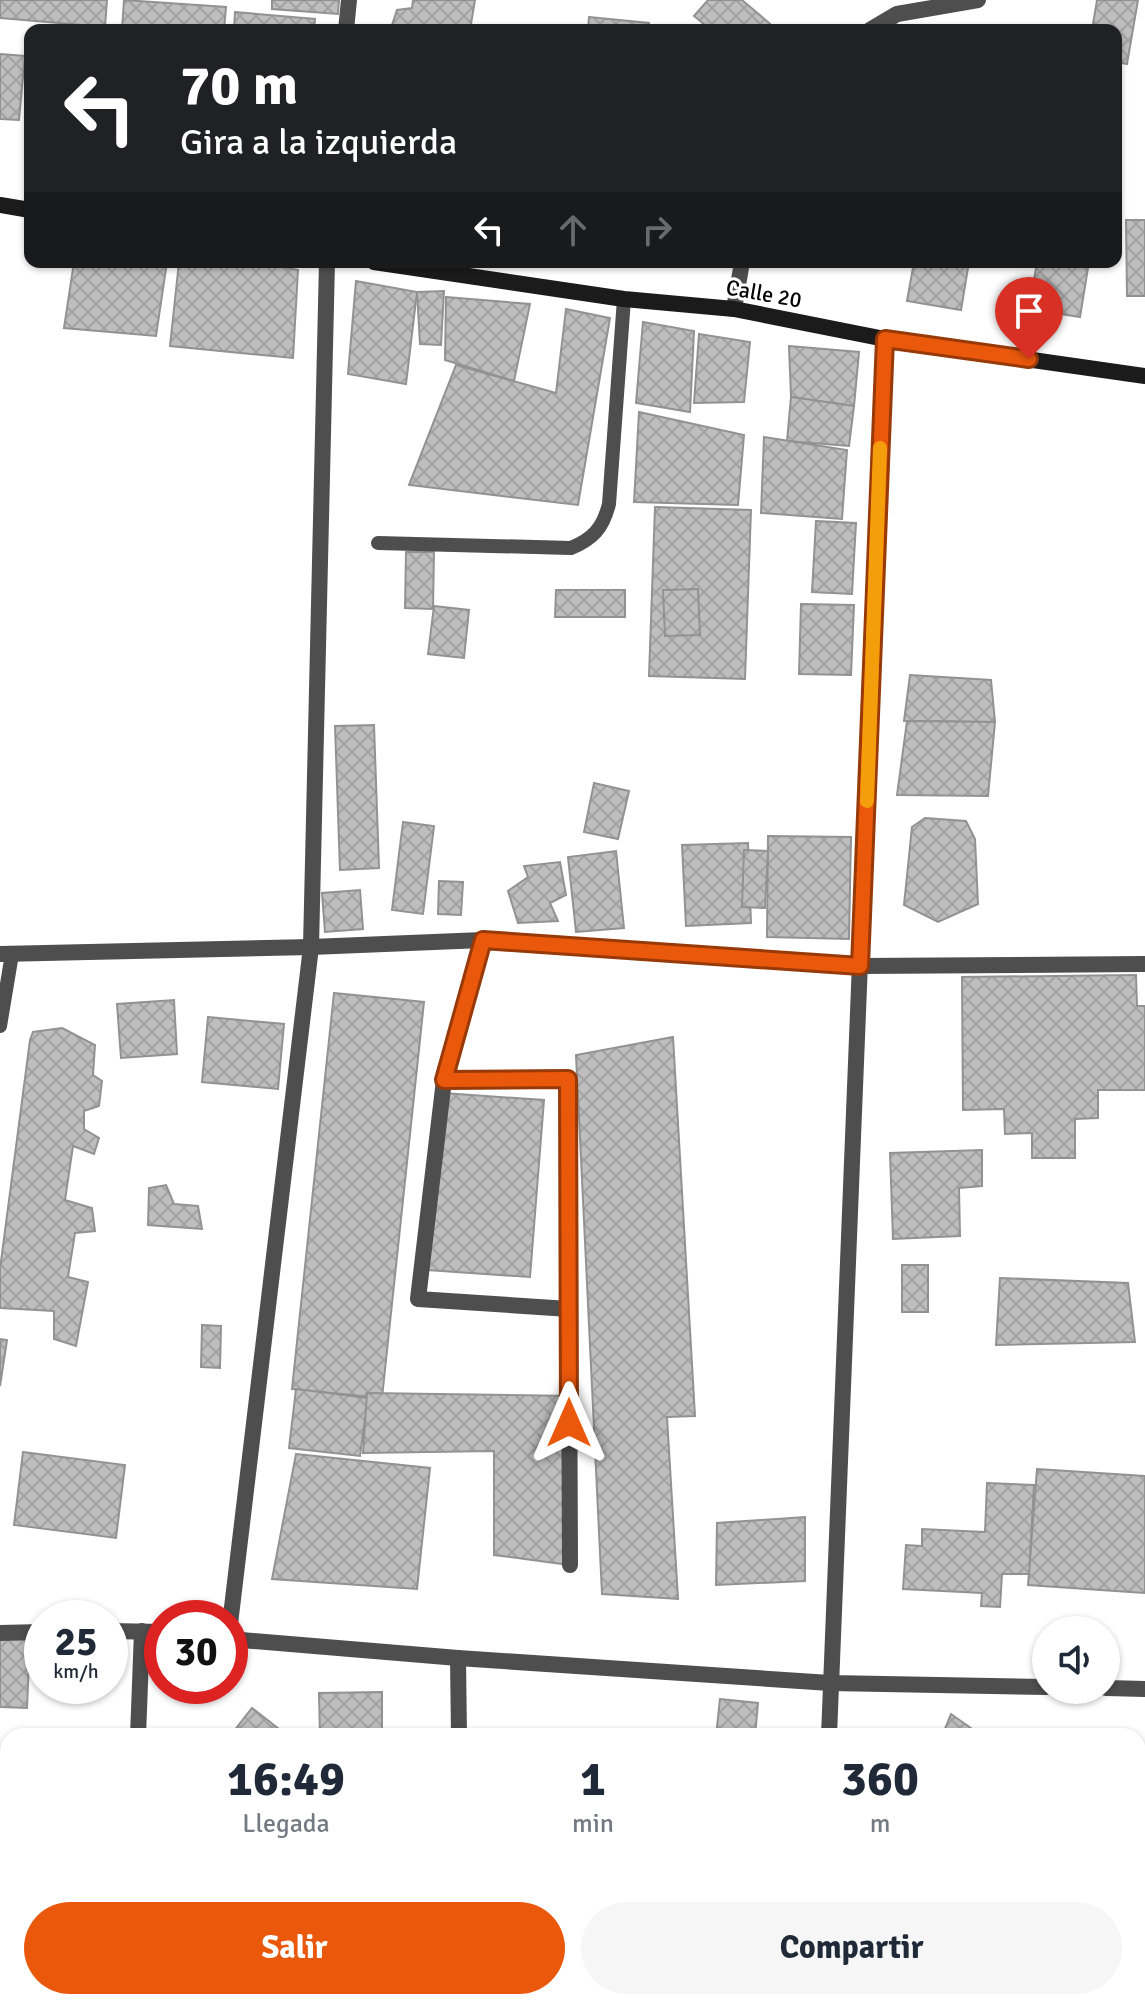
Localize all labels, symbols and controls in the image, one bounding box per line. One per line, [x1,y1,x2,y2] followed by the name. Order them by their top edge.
[180,51,298,120] text: 70 m
[48,56,152,160] icon: left
[180,120,457,165] text: Gira a la izquierda
[467,208,511,252] icon: left
[551,208,595,252] icon: ahead
[635,208,679,252] icon: right
[724,274,804,313] street label: Calle 20
[995,277,1063,359] pin
[1007,289,1051,333] icon: arrive
[527,1381,611,1465] position arrow
[144,1600,248,1704] speed limit sign: 30
[1032,1616,1120,1704] map controls
[1032,1616,1120,1704] button: sound
[54,1617,98,1667] text: 25
[53,1659,99,1684] text: km/h
[227,1750,345,1809] text: 16:49
[580,1750,606,1809] text: 1
[841,1750,919,1809] text: 360
[242,1808,330,1840] text: Llegada
[572,1808,614,1840] text: min
[870,1808,890,1840] text: m
[24,1902,565,1994] button: Salir
[581,1902,1122,1994] button: Compartir

